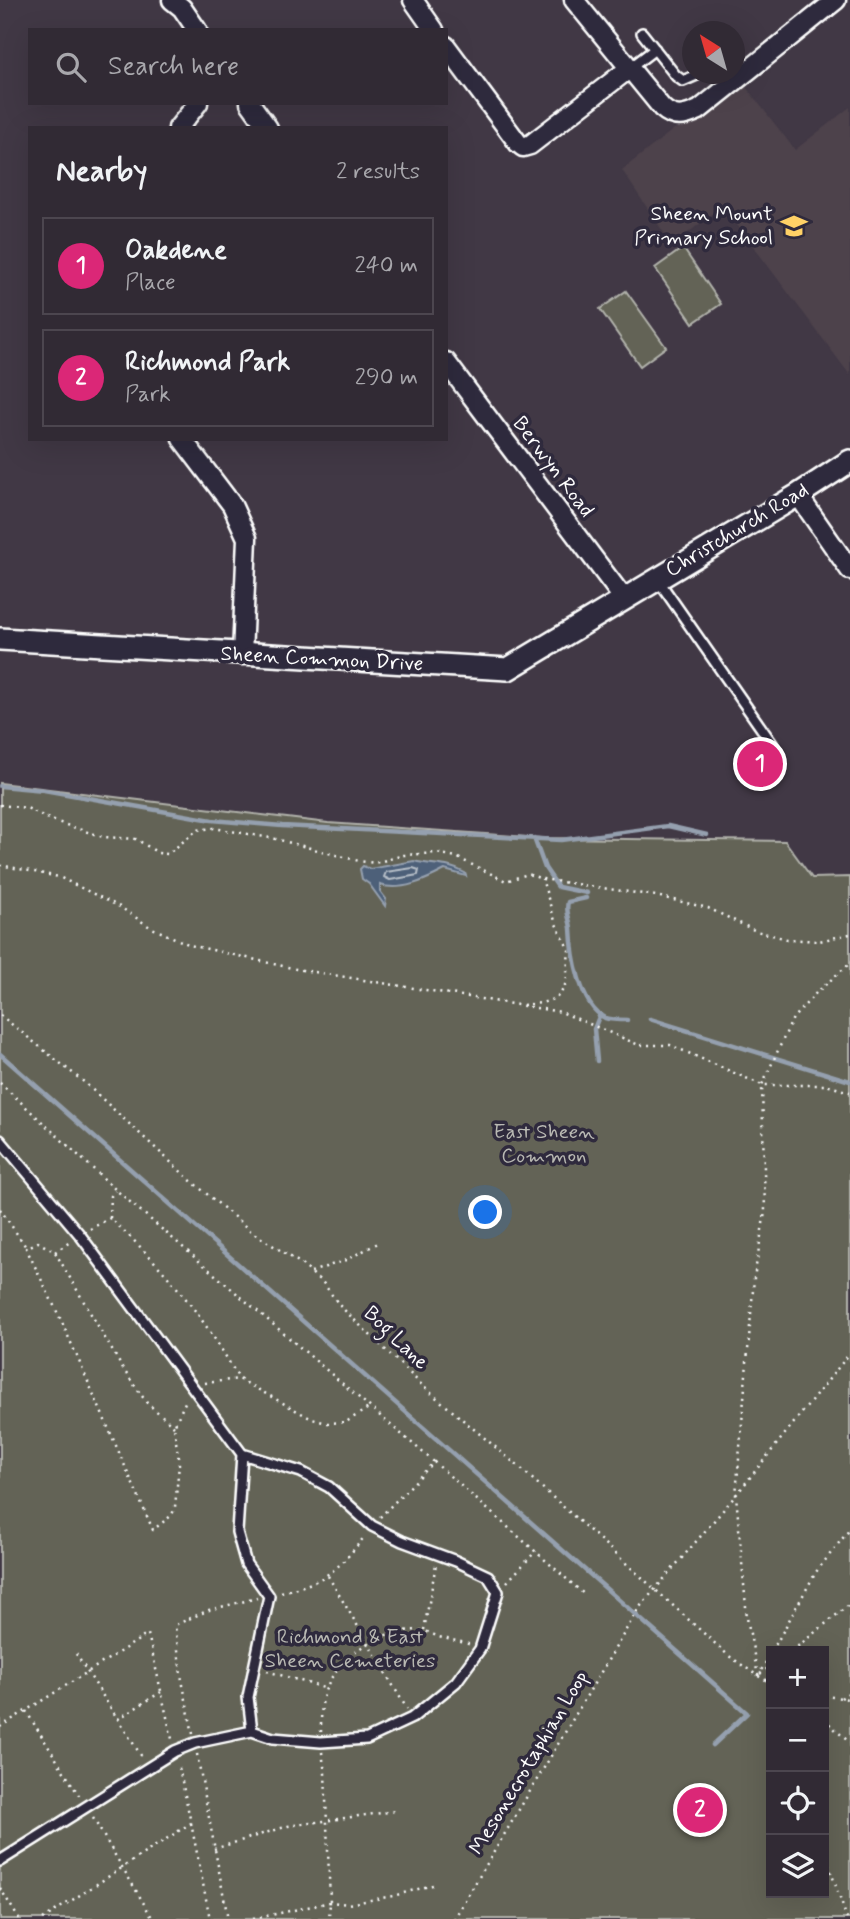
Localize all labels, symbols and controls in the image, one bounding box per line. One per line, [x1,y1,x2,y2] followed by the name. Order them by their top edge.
[682,21,745,84] north arrow
[28,28,448,105] search box
[52,48,90,86] icon: search
[108,50,239,84] text: Search here
[56,152,147,191] text: Nearby
[336,157,420,187] text: 2 results
[634,200,773,252] place label: Sheen Mount Primary School
[779,211,809,241] school or university icon: Sheen Mount Primary School
[125,234,227,268] text: Oakdene
[76,251,86,281] text: 1
[354,251,418,281] text: 240 m
[125,268,176,298] text: Place
[125,346,290,380] text: Richmond Park
[75,363,87,393] text: 2
[355,363,418,393] text: 290 m
[125,380,171,410] text: Park
[506,411,600,523] street label: Berwyn Road
[660,476,814,584] street label: Christchurch Road
[220,640,424,678] street label: Sheen Common Drive
[737,738,783,790] pin: 1
[493,1118,595,1170] park label: East Sheen Common
[468,1195,502,1229] your location
[356,1300,435,1378] street label: Bog Lane
[264,1623,436,1675] park label: Richmond & East Sheen Cemeteries
[766,1646,829,1898] map controls
[766,1646,829,1709] button: +
[463,1666,595,1860] street label: Mesonecrotaphian Loop
[766,1709,829,1772] button: −
[766,1772,829,1835] button: locate
[677,1784,723,1836] pin: 2
[766,1835,829,1898] button: layers

